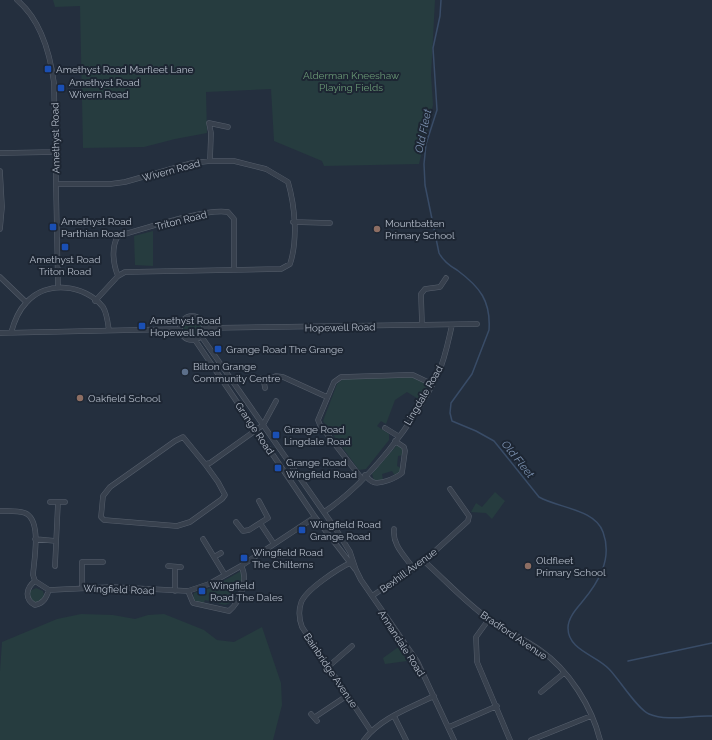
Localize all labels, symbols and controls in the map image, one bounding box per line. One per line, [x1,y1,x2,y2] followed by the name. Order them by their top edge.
[43,64,53,74] marker: Amethyst Road Marfleet Lane
[56,64,194,75] place label: Amethyst Road Marfleet Lane
[303,70,399,93] park label: Alderman Kneeshaw Playing Fields
[69,77,140,100] place label: Amethyst Road Wivern Road
[56,83,66,93] marker: Amethyst Road Wivern Road
[49,102,62,174] street label: Amethyst Road
[413,108,435,154] water label: Old Fleet
[141,157,201,184] street label: Wivern Road
[154,209,208,232] street label: Triton Road
[61,216,132,239] place label: Amethyst Road Parthian Road
[385,218,455,241] place label: Mountbatten Primary School
[48,222,58,232] marker: Amethyst Road Parthian Road
[372,224,382,234] marker: Mountbatten Primary School
[60,242,70,252] marker: Amethyst Road Triton Road
[30,254,100,277] place label: Amethyst Road Triton Road
[150,315,221,338] place label: Amethyst Road Hopewell Road
[137,321,147,331] marker: Amethyst Road Hopewell Road
[305,321,375,334] street label: Hopewell Road
[213,344,223,354] marker: Grange Road The Grange
[226,344,343,355] place label: Grange Road The Grange
[193,361,280,384] place label: Bilton Grange Community Centre
[402,364,445,427] street label: Lingdale Road
[180,367,190,377] marker: Bilton Grange Community Centre
[75,393,85,403] marker: Oakfield School
[88,393,161,404] place label: Oakfield School
[233,400,276,456] street label: Grange Road
[284,424,351,447] place label: Grange Road Lingdale Road
[271,430,281,440] marker: Grange Road Lingdale Road
[499,438,537,481] water label: Old Fleet
[286,457,357,480] place label: Grange Road Wingfield Road
[273,463,283,473] marker: Grange Road Wingfield Road
[310,519,381,542] place label: Wingfield Road Grange Road
[297,525,307,535] marker: Wingfield Road Grange Road
[378,546,439,595] street label: Bexhill Avenue
[252,547,323,570] place label: Wingfield Road The Chilterns
[239,553,249,563] marker: Wingfield Road The Chilterns
[536,555,606,578] place label: Oldfleet Primary School
[523,561,533,571] marker: Oldfleet Primary School
[210,580,283,603] place label: Wingfield Road The Dales
[83,583,155,596] street label: Wingfield Road
[197,586,207,596] marker: Wingfield Road The Dales
[376,608,427,678] street label: Annandale Road
[478,609,549,662] street label: Bradford Avenue
[302,631,360,710] street label: Bainbridge Avenue

